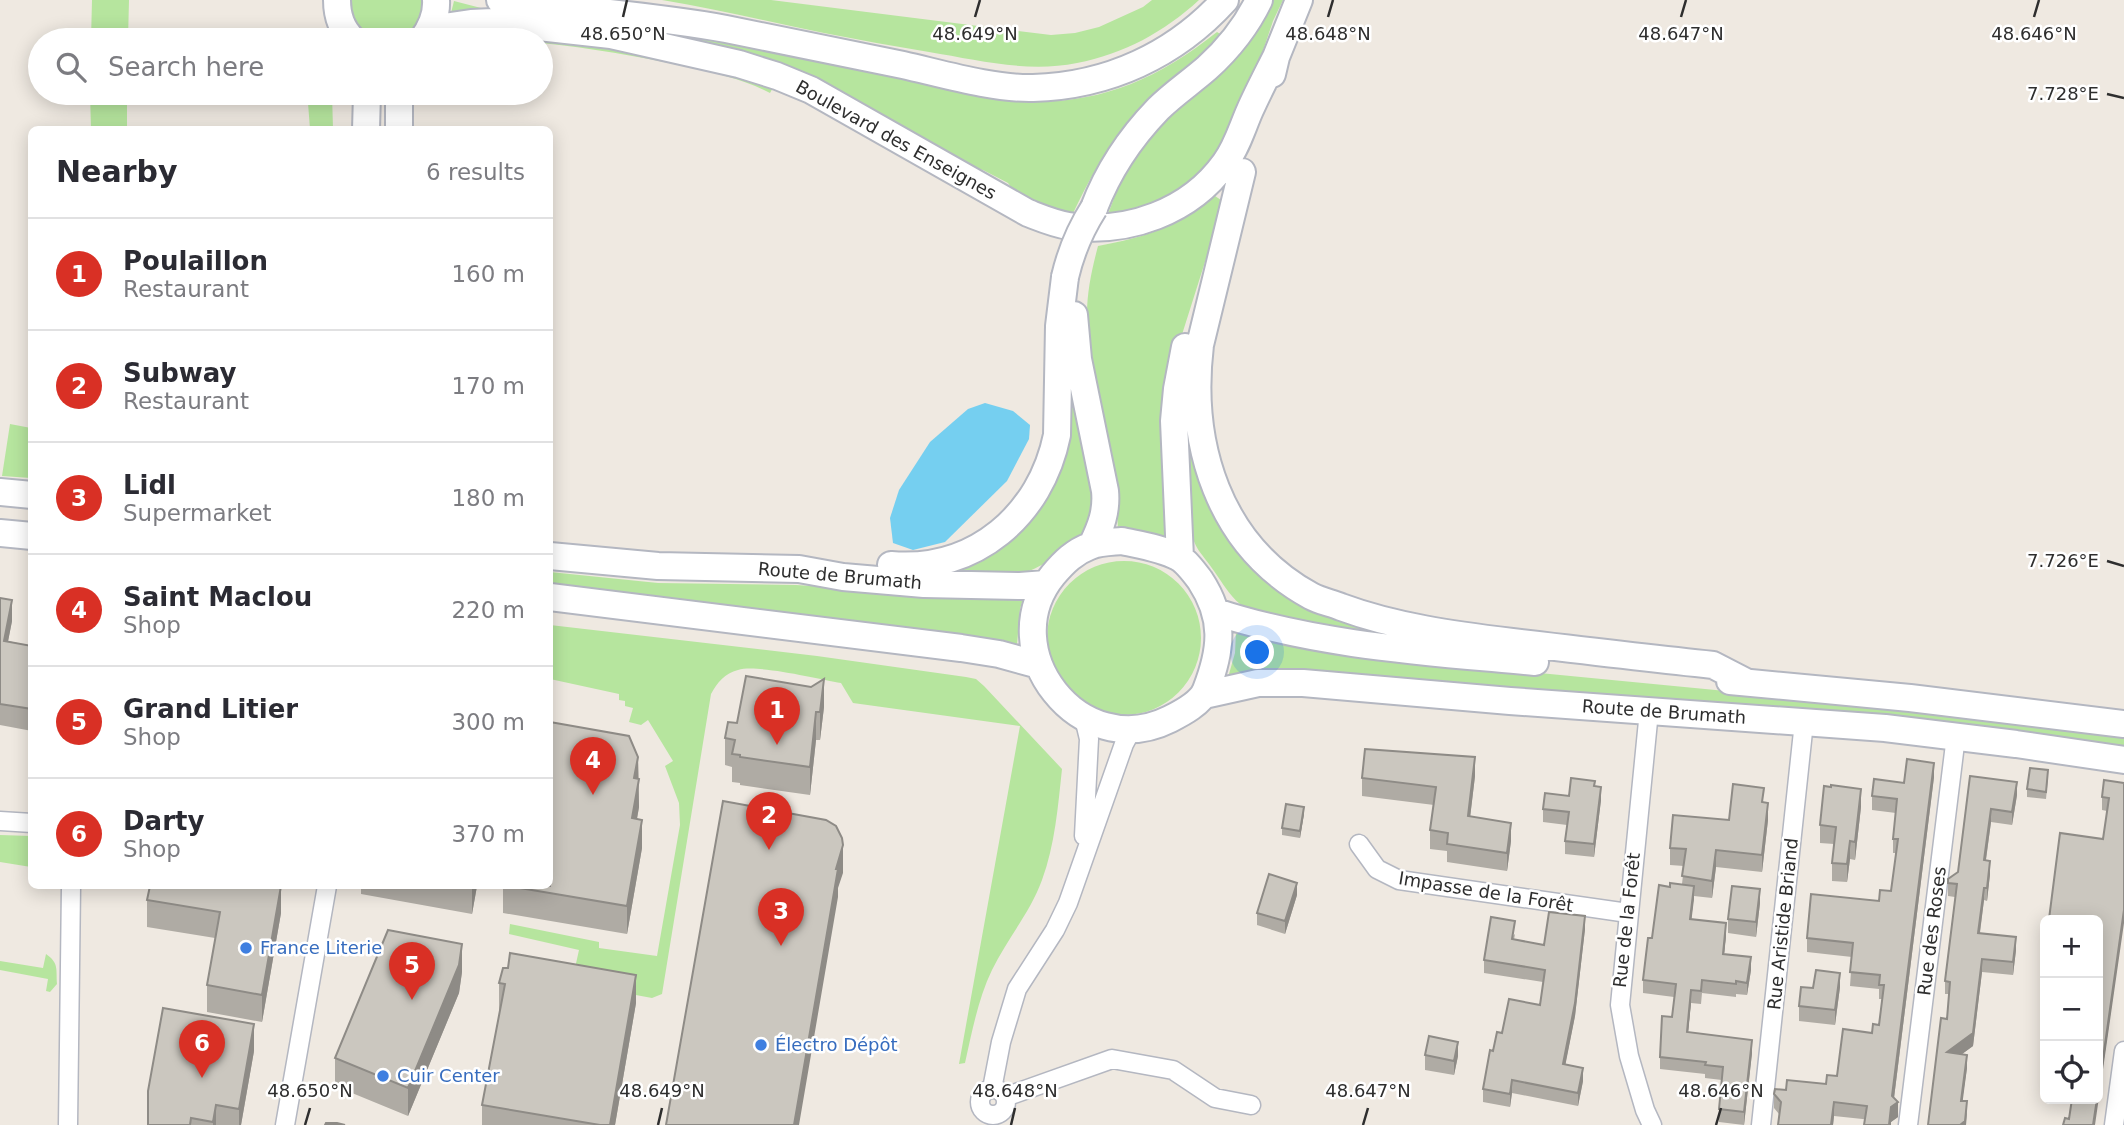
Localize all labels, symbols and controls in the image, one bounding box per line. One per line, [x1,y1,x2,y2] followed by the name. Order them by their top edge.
[580,23,666,44] text: 48.650°N
[932,23,1018,44] text: 48.649°N
[1285,23,1371,44] text: 48.648°N
[1638,23,1724,44] text: 48.647°N
[1991,23,2077,44] text: 48.646°N
[28,28,553,105] search box
[52,48,90,86] icon: search
[108,52,264,82] text: Search here
[792,76,1000,204] street label: Boulevard des Enseignes
[2027,83,2099,104] text: 7.728°E
[56,154,178,189] text: Nearby
[426,159,525,185] text: 6 results
[123,246,268,276] text: Poulaillon
[71,261,87,287] text: 1
[451,261,525,287] text: 160 m
[123,276,249,302] text: Restaurant
[123,358,237,388] text: Subway
[71,373,87,399] text: 2
[451,373,525,399] text: 170 m
[123,388,249,414] text: Restaurant
[123,470,176,500] text: Lidl
[71,485,87,511] text: 3
[451,485,525,511] text: 180 m
[123,500,272,526] text: Supermarket
[2027,550,2099,571] text: 7.726°E
[757,558,923,593] street label: Route de Brumath
[123,582,312,612] text: Saint Maclou
[71,597,87,623] text: 4
[451,597,525,623] text: 220 m
[123,612,181,638] text: Shop
[1240,635,1274,669] your location
[754,687,800,745] pin: 1
[123,694,298,724] text: Grand Litier
[1581,695,1747,728] street label: Route de Brumath
[71,709,87,735] text: 5
[451,709,525,735] text: 300 m
[123,724,181,750] text: Shop
[570,737,616,795] pin: 4
[746,792,792,850] pin: 2
[123,806,204,836] text: Darty
[71,821,87,847] text: 6
[451,821,525,847] text: 370 m
[123,836,181,862] text: Shop
[1763,837,1802,1011] street label: Rue Aristide Briand
[1609,851,1644,989] street label: Rue de la Forêt
[1913,865,1950,997] street label: Rue des Roses
[1397,867,1575,916] street label: Impasse de la Forêt
[758,888,804,946] pin: 3
[2040,915,2103,1104] map controls
[2040,915,2103,978] button: +
[260,937,382,958] place label: France Literie
[238,940,254,956] marker: France Literie
[389,942,435,1000] pin: 5
[2040,978,2103,1041] button: −
[179,1020,225,1078] pin: 6
[775,1034,898,1055] place label: Électro Dépôt
[753,1037,769,1053] marker: Électro Dépôt
[2040,1041,2103,1104] button: locate
[397,1065,500,1086] place label: Cuir Center
[375,1068,391,1084] marker: Cuir Center
[267,1080,353,1101] text: 48.650°N
[619,1080,705,1101] text: 48.649°N
[972,1080,1058,1101] text: 48.648°N
[1325,1080,1411,1101] text: 48.647°N
[1678,1080,1764,1101] text: 48.646°N

